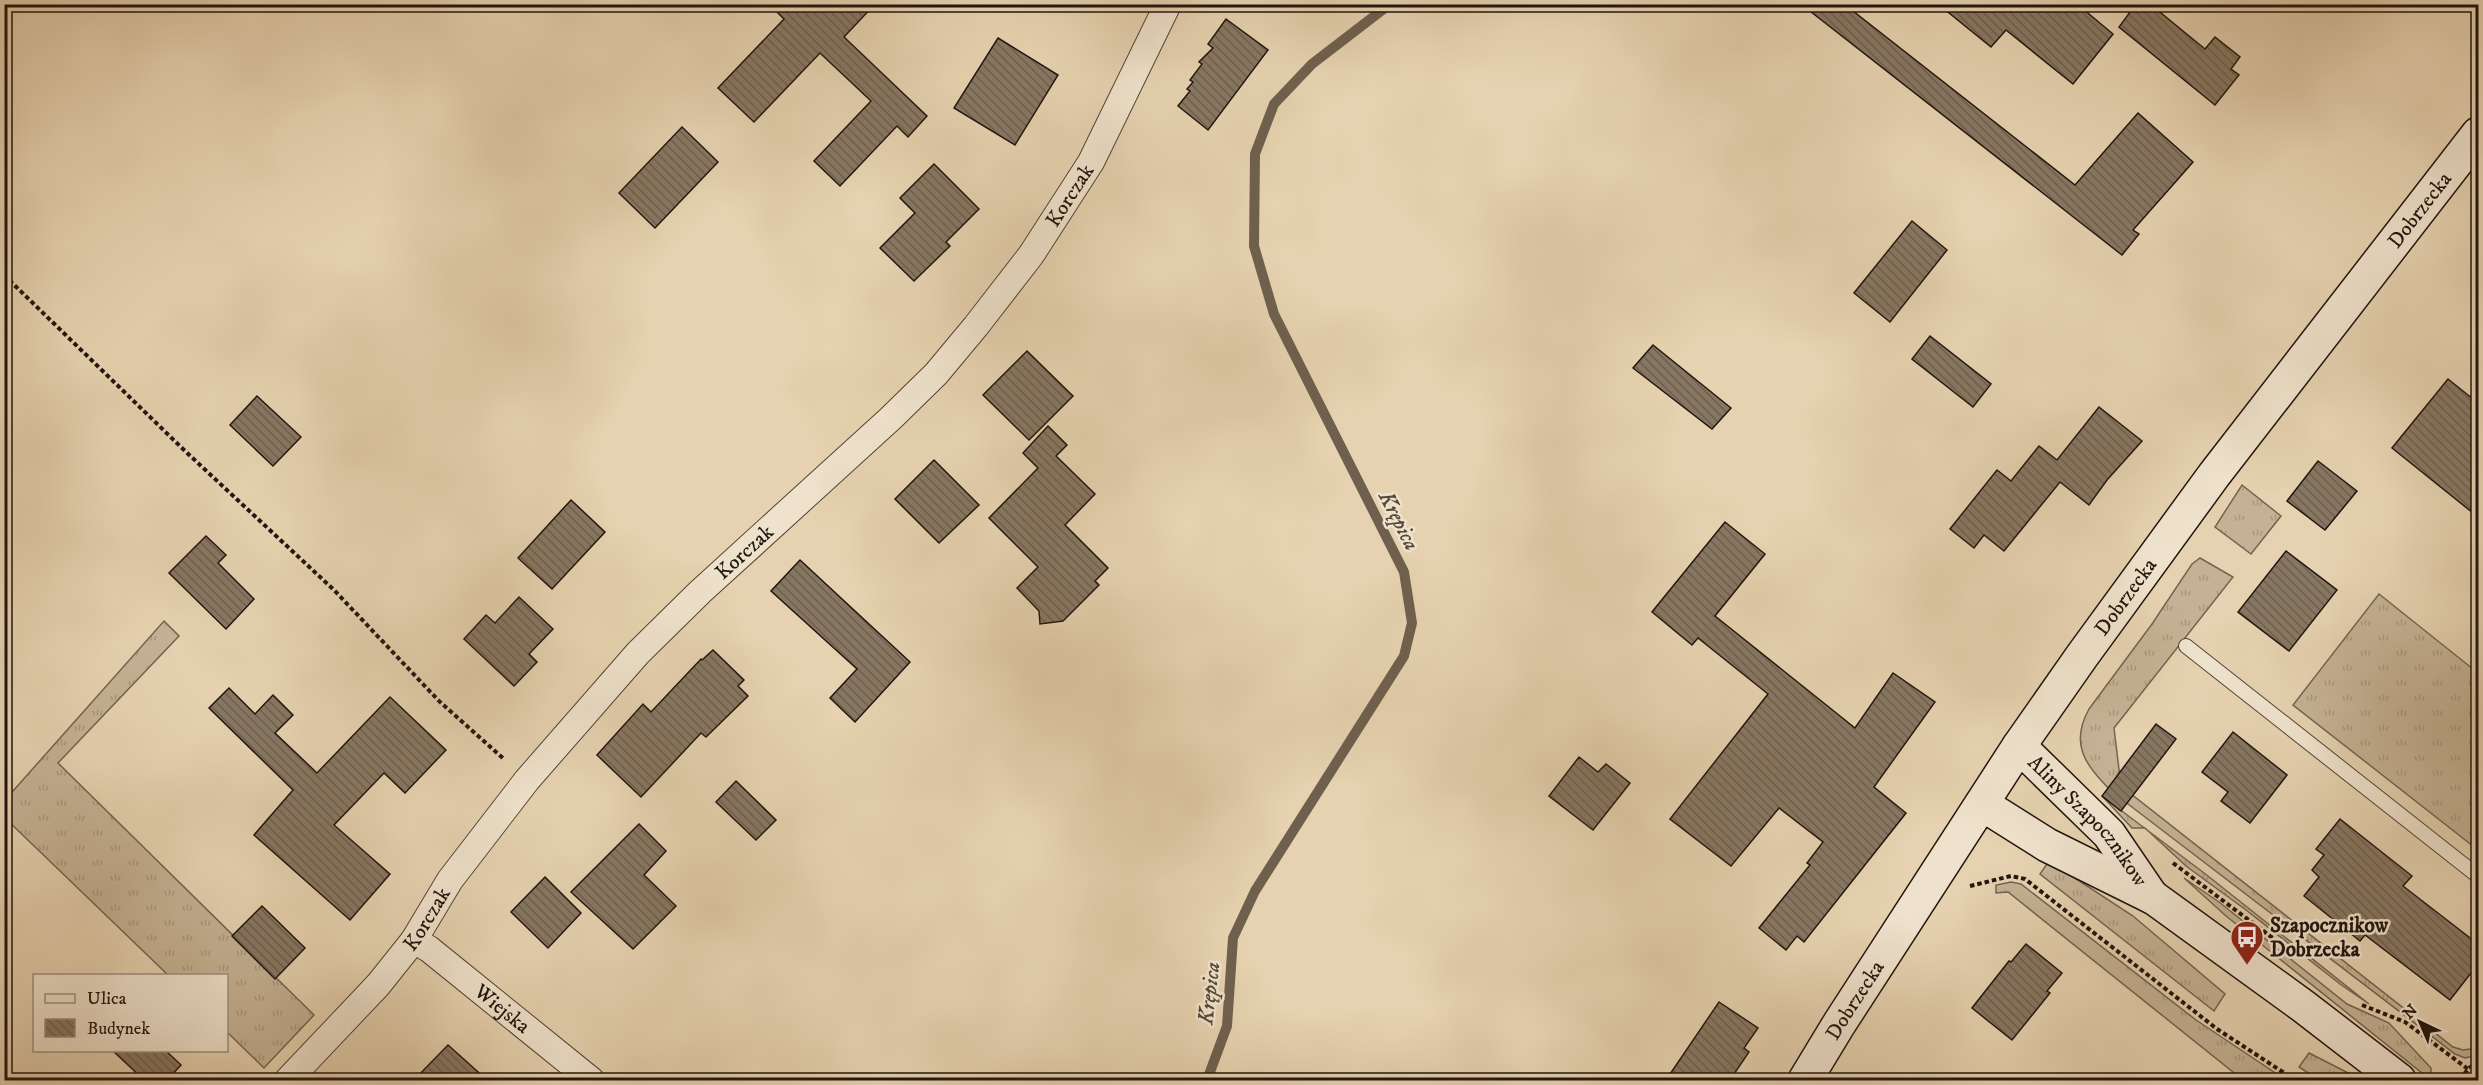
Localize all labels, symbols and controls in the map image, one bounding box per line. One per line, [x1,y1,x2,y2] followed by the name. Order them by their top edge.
[1040,159,1101,232] street label: Korczak
[2382,167,2458,254] street label: Dobrzecka
[1372,486,1425,555] water label: Krępica
[710,519,780,586] street label: Korczak
[2089,553,2163,641] street label: Dobrzecka
[2022,750,2153,892] street label: Aliny Szapocznikow
[398,882,457,957] street label: Korczak
[2270,913,2389,963] place label: Szapocznikow Dobrzecka
[2229,919,2265,966] bus stop icon: Szapocznikow Dobrzecka
[1820,956,1891,1045] street label: Dobrzecka
[1192,960,1227,1027] water label: Krępica
[33,974,228,1052] legend
[468,978,535,1040] street label: Wiejska
[87,988,127,1010] text: Ulica
[2390,992,2450,1052] north arrow
[2399,1000,2422,1024] text: N
[87,1018,150,1040] text: Budynek

